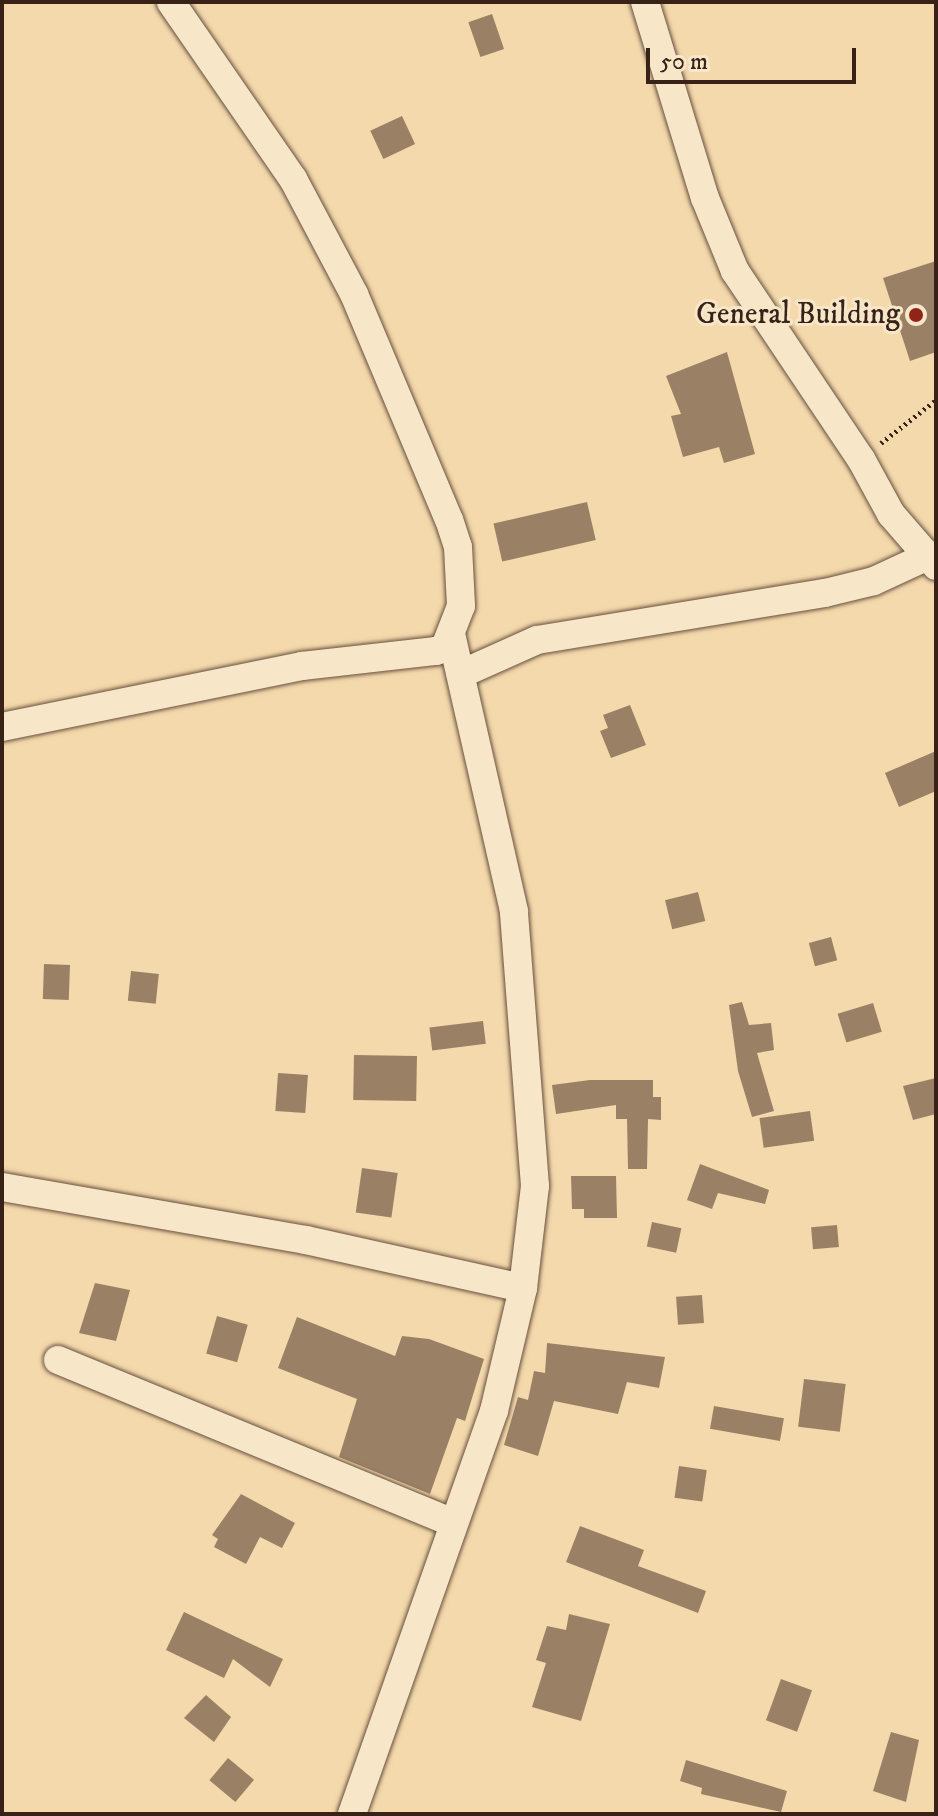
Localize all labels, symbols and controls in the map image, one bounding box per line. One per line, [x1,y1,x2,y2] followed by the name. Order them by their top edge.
[650,32,860,82] scale bar
[660,47,708,77] text: 50 m
[696,297,900,333] place label: General Building
[907,306,925,324] marker: General Building

